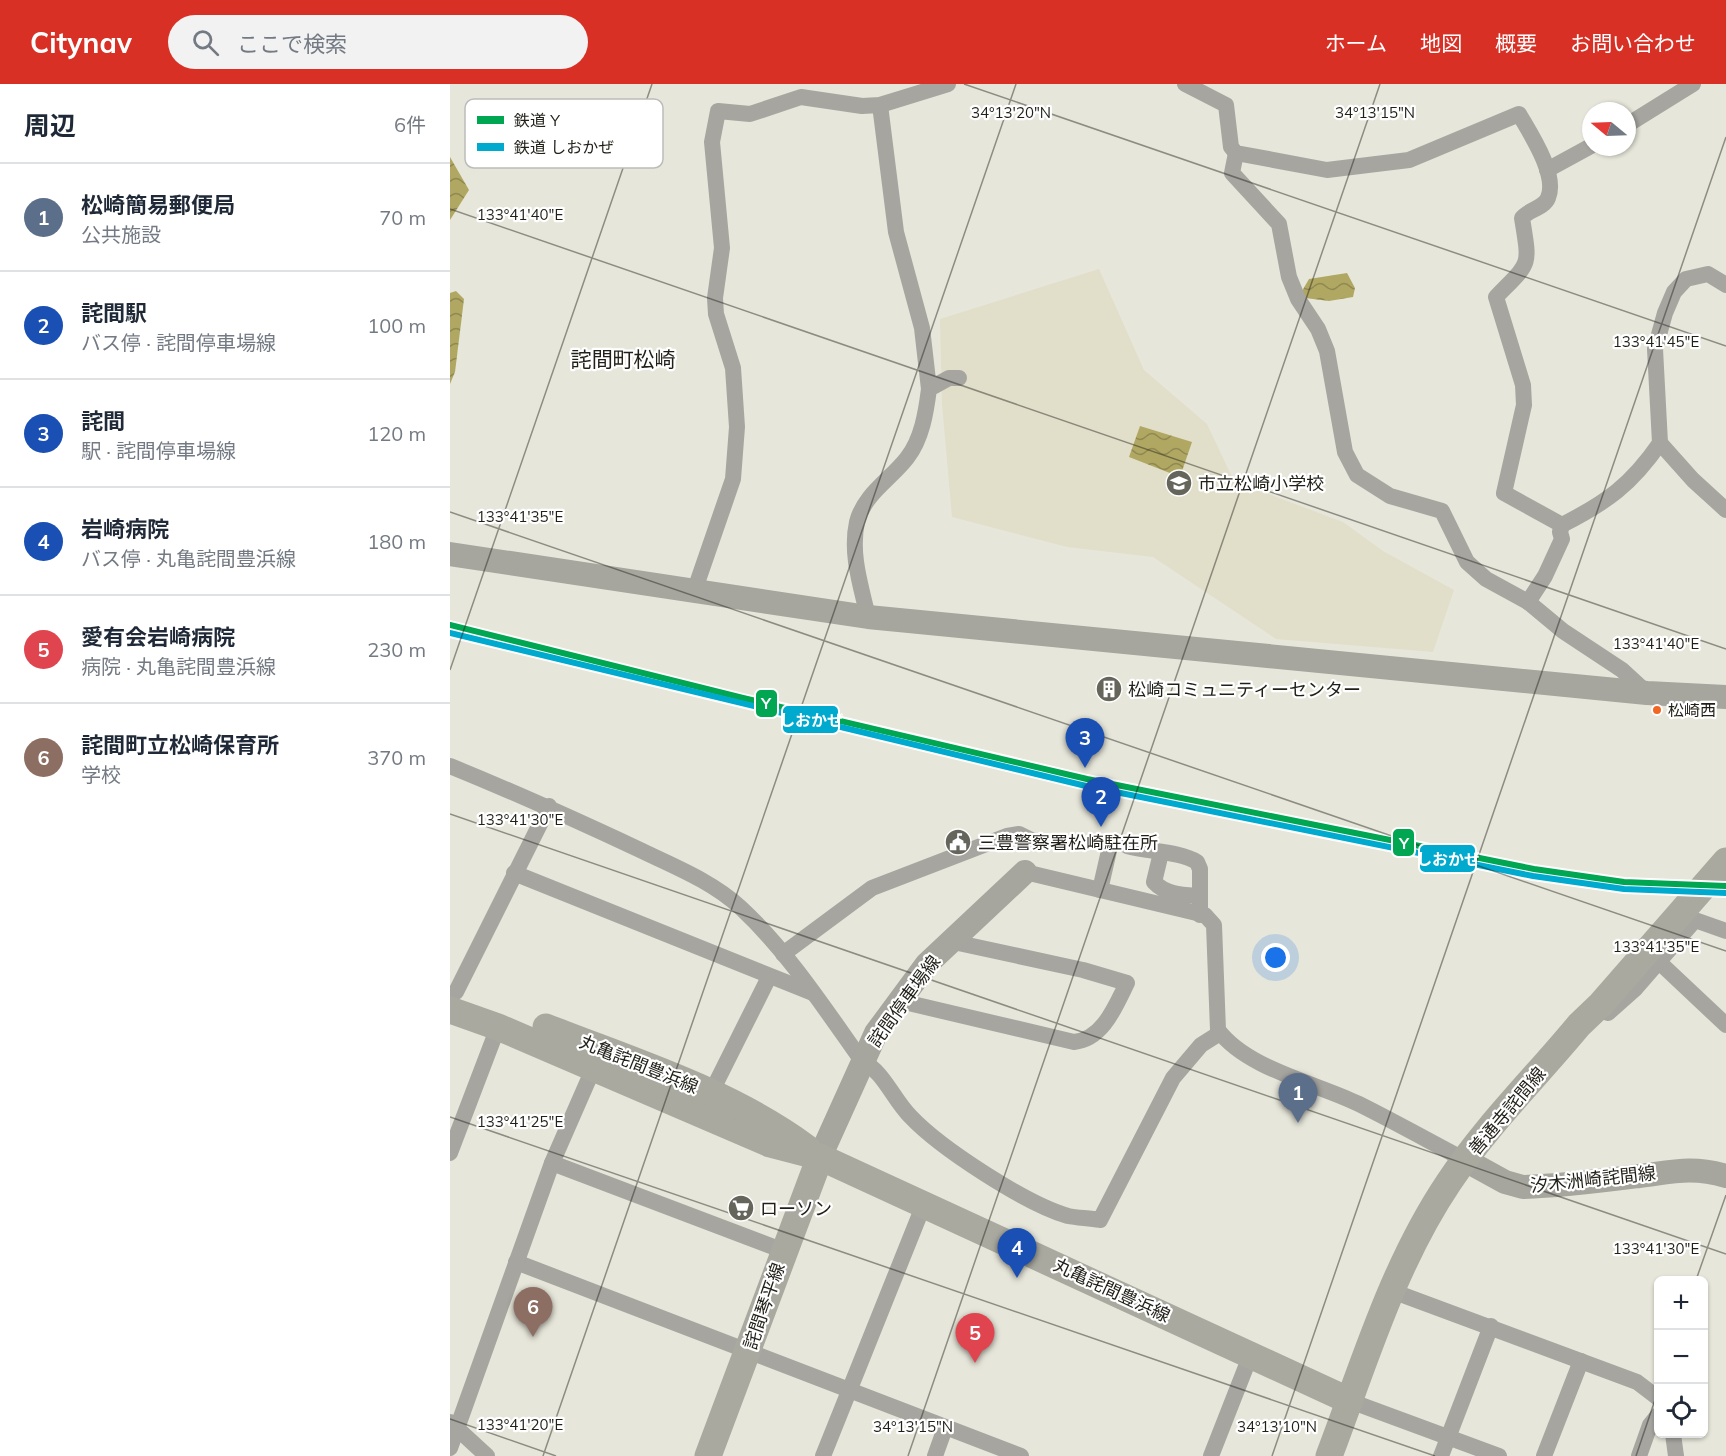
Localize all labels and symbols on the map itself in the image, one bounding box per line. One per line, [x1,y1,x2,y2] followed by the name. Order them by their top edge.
[465,99,663,168] legend
[1582,102,1636,156] north arrow
[971,103,1051,122] text: 34°13'20"N
[1335,103,1415,122] text: 34°13'15"N
[514,110,560,130] text: 鉄道 Y
[514,137,614,157] text: 鉄道 しおかぜ
[477,205,563,224] text: 133°41'40"E
[1613,332,1699,351] text: 133°41'45"E
[571,346,676,372] district label: 詫間町松崎
[1164,468,1194,498] school or university icon: 市立松崎小学校
[1198,472,1324,495] place label: 市立松崎小学校
[477,507,563,526] text: 133°41'35"E
[1613,634,1699,653] text: 133°41'40"E
[1094,674,1124,704] building icon: 松崎コミュニティーセンター
[1128,678,1361,701] place label: 松崎コミュニティーセンター
[755,689,778,718] line badge: Y
[760,693,772,713] text: Y
[1668,700,1716,720] place label: 松崎西
[1651,704,1663,716] marker: 松崎西
[782,705,839,734] line badge: しおかぜ
[779,710,843,730] text: しおかぜ
[1066,718,1104,768] pin: 3
[1082,778,1120,827] pin: 2
[477,810,563,829] text: 133°41'30"E
[943,827,973,857] public building icon: 三豊警察署松崎駐在所
[1392,828,1415,857] line badge: Y
[978,831,1158,854] place label: 三豊警察署松崎駐在所
[1398,833,1410,853] text: Y
[1419,844,1476,873] line badge: しおかぜ
[1416,849,1480,869] text: しおかぜ
[1613,937,1699,956] text: 133°41'35"E
[1261,943,1290,972] your location
[863,951,945,1051] street label: 詫間停車場線
[576,1030,702,1098] street label: 丸亀詫間豊浜線
[1463,1062,1551,1160] street label: 善通寺詫間線
[1278,1074,1318,1123] pin: 1
[477,1112,563,1131] text: 133°41'25"E
[1529,1161,1657,1197] street label: 汐木洲崎詫間線
[726,1193,756,1223] supermarket icon: ローソン
[760,1197,832,1220] place label: ローソン
[998,1228,1036,1278] pin: 4
[1613,1239,1699,1258] text: 133°41'30"E
[1050,1253,1174,1327] street label: 丸亀詫間豊浜線
[738,1260,790,1352] street label: 詫間琴平線
[514,1288,553,1337] pin: 6
[956,1314,994,1363] pin: 5
[477,1415,563,1434] text: 133°41'20"E
[873,1417,953,1436] text: 34°13'15"N
[1237,1417,1317,1436] text: 34°13'10"N

